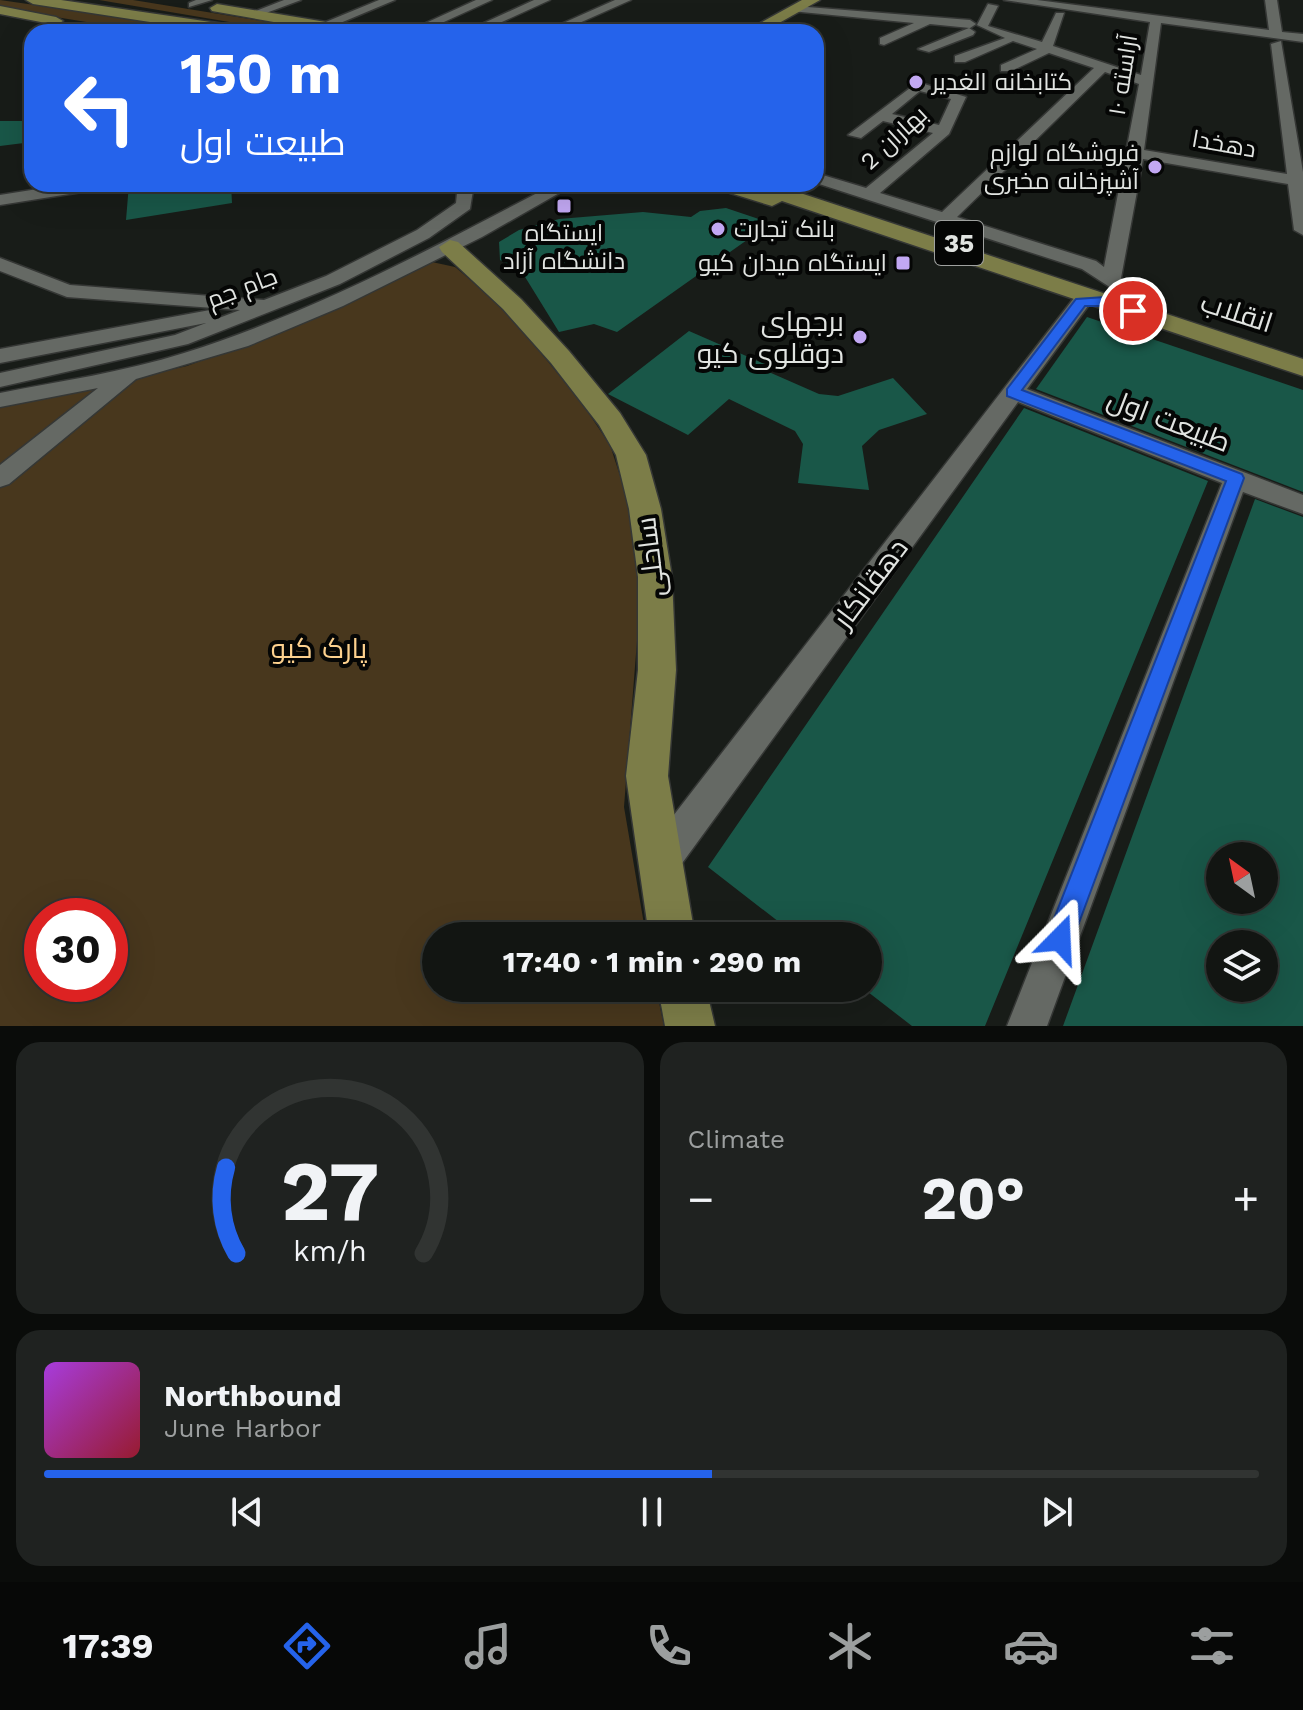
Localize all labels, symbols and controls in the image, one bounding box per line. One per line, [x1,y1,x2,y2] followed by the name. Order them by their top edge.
[1103,32,1143,117] street label: آراسته ۱۰
[180,41,342,107] text: 150 m
[48,56,152,160] icon: left
[930,68,1072,96] place label: کتابخانه الغدیر
[907,73,925,91] marker: کتابخانه الغدیر
[855,100,933,176] street label: بهاران 2
[180,122,346,164] text: طبیعت اول
[1190,125,1258,163] street label: دهخدا
[984,139,1140,197] place label: فروشگاه لوازم آشپزخانه مخبری
[1146,158,1164,176] marker: فروشگاه لوازم آشپزخانه مخبری
[555,197,573,215] marker: ایستگاه دانشگاه آزاد
[734,215,835,243] place label: بانک تجارت
[503,219,625,275] place label: ایستگاه دانشگاه آزاد
[709,220,727,238] marker: بانک تجارت
[935,221,983,265] road number: 35
[698,249,887,277] place label: ایستگاه میدان کیو
[894,254,912,272] marker: ایستگاه میدان کیو
[203,262,282,316] street label: جام جم
[1099,277,1167,345] pin
[1197,285,1277,340] street label: انقلاب
[1111,289,1155,333] icon: arrive
[697,305,844,370] place label: برجهای دوقلوی کیو
[851,328,869,346] marker: برجهای دوقلوی کیو
[1103,382,1235,459] street label: طبیعت اول
[629,515,672,599] street label: ساحلی
[825,532,915,636] street label: دهقانکار
[271,632,368,667] park label: پارک کیو
[1206,842,1278,914] north arrow
[1206,842,1278,1002] map controls
[1018,897,1102,981] position arrow
[24,898,128,1002] speed limit sign: 30
[1206,930,1278,1002] button: layers
[503,944,801,979] text: 17:40 · 1 min · 290 m
[688,1124,785,1154] text: Climate
[280,1143,379,1240] text: 27
[921,1163,1025,1234] text: 20°
[688,1173,714,1225] text: −
[1232,1173,1259,1225] text: +
[293,1234,367,1268] text: km/h
[164,1378,341,1413] text: Northbound
[164,1413,321,1443] text: June Harbor
[225,1490,269,1534] icon: previous
[630,1490,674,1534] icon: pause
[1035,1490,1079,1534] icon: next
[279,1618,335,1674] icon: directions
[460,1618,516,1674] icon: music
[641,1618,697,1674] icon: phone
[822,1618,878,1674] icon: climate
[1003,1618,1059,1674] icon: car
[1184,1618,1240,1674] icon: filters
[63,1625,154,1667] text: 17:39

